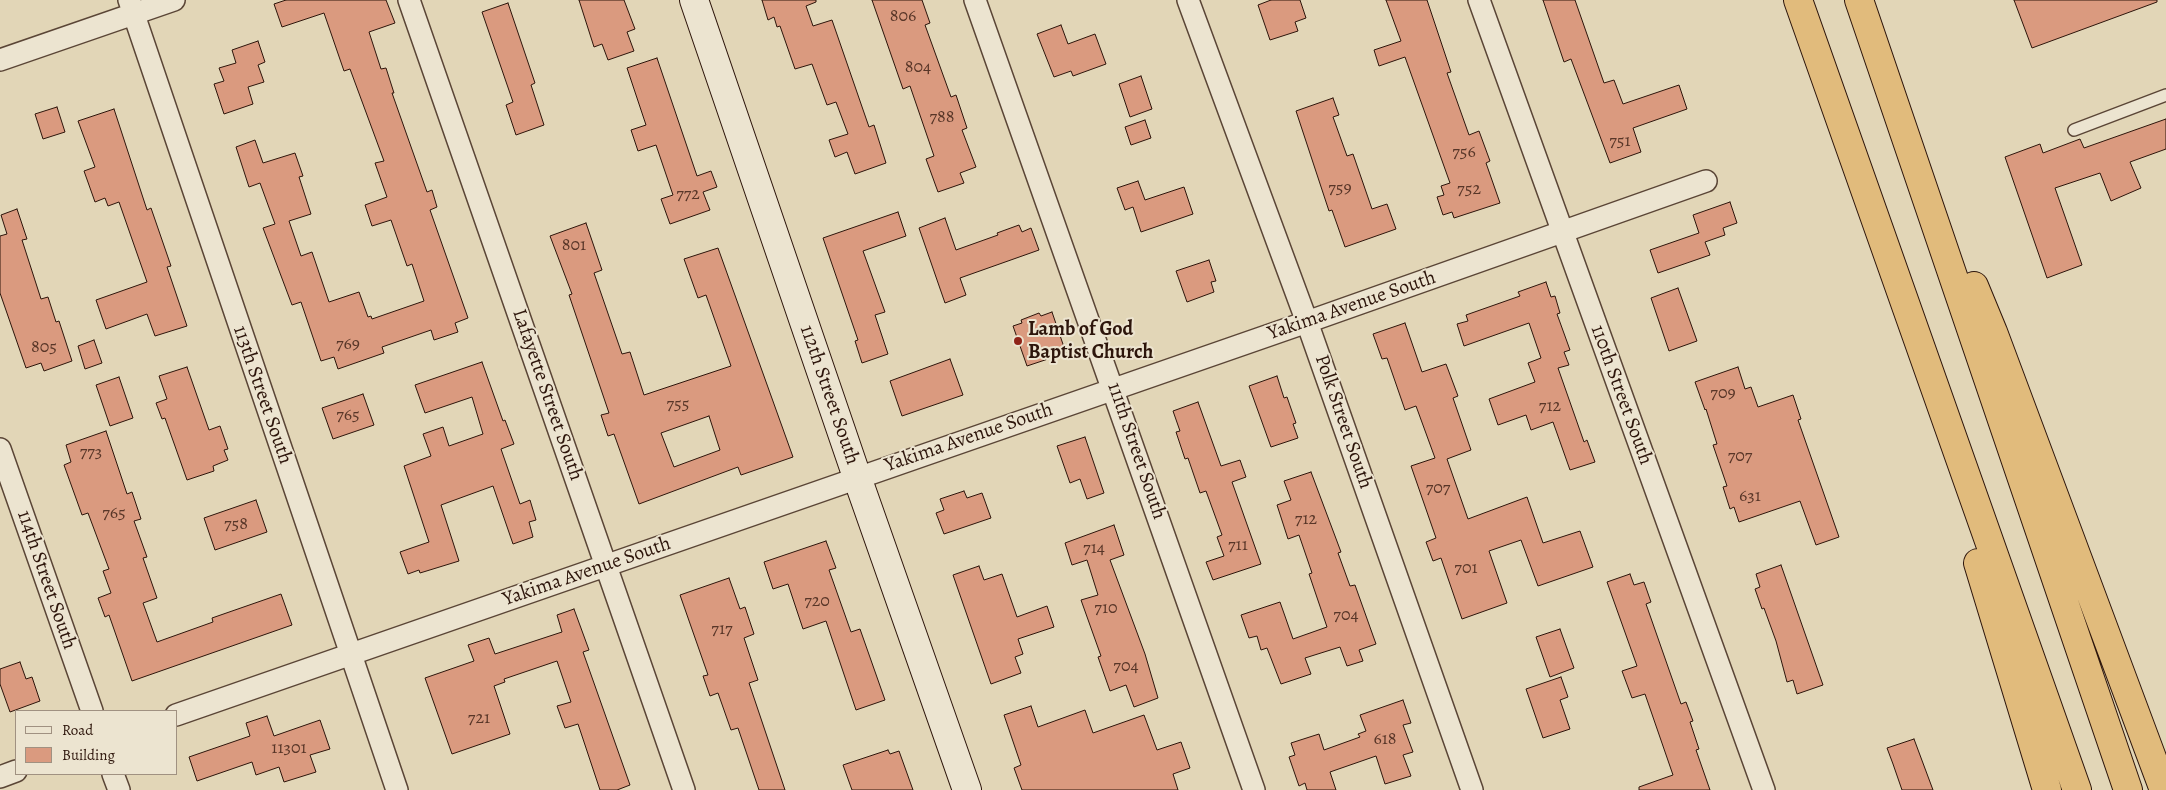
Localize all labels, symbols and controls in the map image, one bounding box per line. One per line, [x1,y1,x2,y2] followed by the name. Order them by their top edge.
[890,6,916,28] house number: 806
[905,57,931,79] house number: 804
[929,107,955,129] house number: 788
[1609,131,1631,153] house number: 751
[1452,142,1476,164] house number: 756
[1328,178,1352,200] house number: 759
[1457,179,1481,201] house number: 752
[676,184,700,206] house number: 772
[562,235,586,257] house number: 801
[1265,266,1439,346] street label: Yakima Avenue South
[506,306,588,484] street label: Lafayette Street South
[1028,318,1153,365] place label: Lamb of God Baptist Church
[794,322,864,468] street label: 112th Street South
[1585,322,1657,468] street label: 110th Street South
[227,323,297,467] street label: 113th Street South
[336,334,360,356] house number: 769
[1012,335,1024,347] marker: Lamb of God Baptist Church
[31,337,57,359] house number: 805
[1309,352,1377,492] street label: Polk Street South
[1101,379,1171,523] street label: 111th Street South
[1710,383,1736,405] house number: 709
[666,394,690,416] house number: 755
[1539,396,1561,418] house number: 712
[882,398,1056,478] street label: Yakima Avenue South
[336,405,360,427] house number: 765
[80,442,102,464] house number: 773
[1728,446,1752,468] house number: 707
[1426,478,1450,500] house number: 707
[1739,486,1761,508] house number: 631
[102,503,126,525] house number: 765
[11,507,81,653] street label: 114th Street South
[1295,509,1317,531] house number: 712
[224,514,248,536] house number: 758
[500,532,674,612] street label: Yakima Avenue South
[1228,535,1248,557] house number: 711
[1083,538,1105,560] house number: 714
[1454,558,1478,580] house number: 701
[804,591,830,613] house number: 720
[1094,598,1118,620] house number: 710
[1333,605,1359,627] house number: 704
[711,619,733,641] house number: 717
[1113,656,1139,678] house number: 704
[468,708,490,730] house number: 721
[15,710,178,775] legend
[62,720,93,740] text: Road
[1373,729,1397,751] house number: 618
[271,738,307,760] house number: 11301
[62,745,115,765] text: Building

